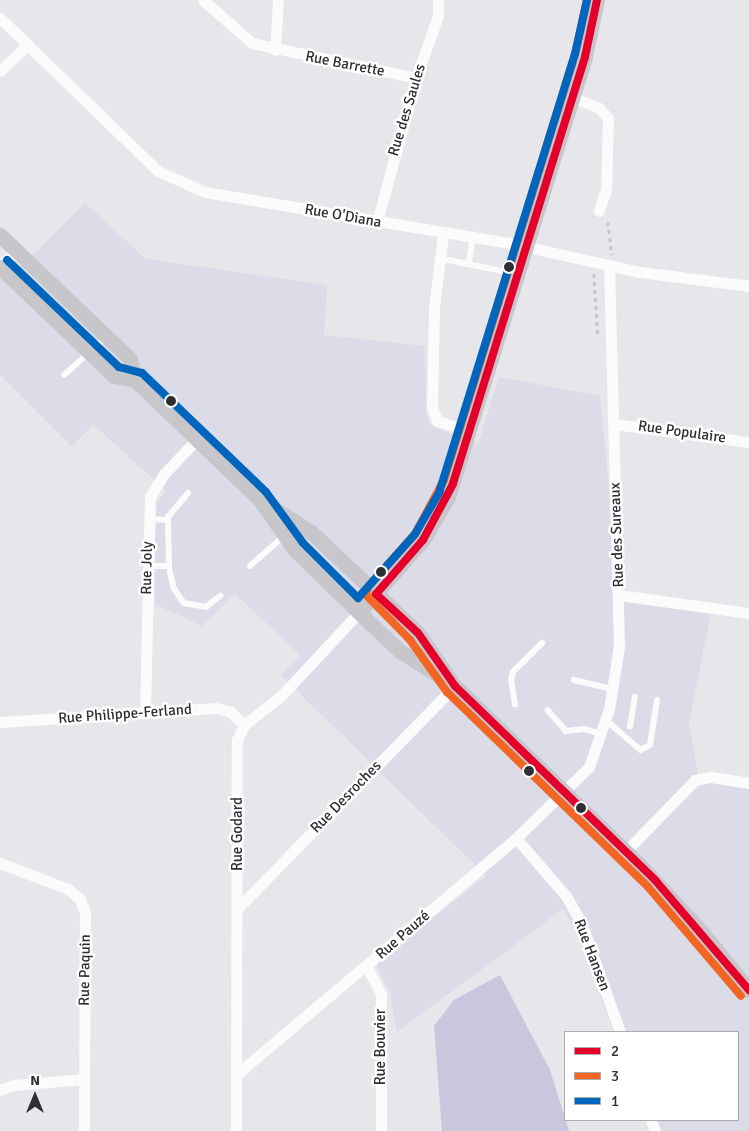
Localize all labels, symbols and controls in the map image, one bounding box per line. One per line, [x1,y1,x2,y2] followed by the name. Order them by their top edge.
[304,47,386,81] street label: Rue Barrette
[384,62,430,158] street label: Rue des Saules
[303,200,383,232] street label: Rue O'Diana
[504,262,514,272] unlabelled marker
[166,396,176,406] unlabelled marker
[637,417,727,447] street label: Rue Populaire
[606,482,628,588] street label: Rue des Sureaux
[138,541,156,595] street label: Rue Joly
[376,567,386,577] unlabelled marker
[58,700,192,728] street label: Rue Philippe-Ferland
[307,757,385,837] street label: Rue Desroches
[524,766,534,776] unlabelled marker
[229,797,247,871] street label: Rue Godard
[576,803,586,813] unlabelled marker
[372,907,434,963] street label: Rue Pauzé
[570,916,614,994] street label: Rue Hansen
[75,934,95,1006] street label: Rue Paquin
[372,1009,390,1085] street label: Rue Bouvier
[564,1031,739,1121] legend
[611,1042,619,1060] text: 2
[611,1067,619,1085] text: 3
[10,1071,60,1121] north arrow
[30,1072,40,1089] text: N
[611,1092,619,1110] text: 1

